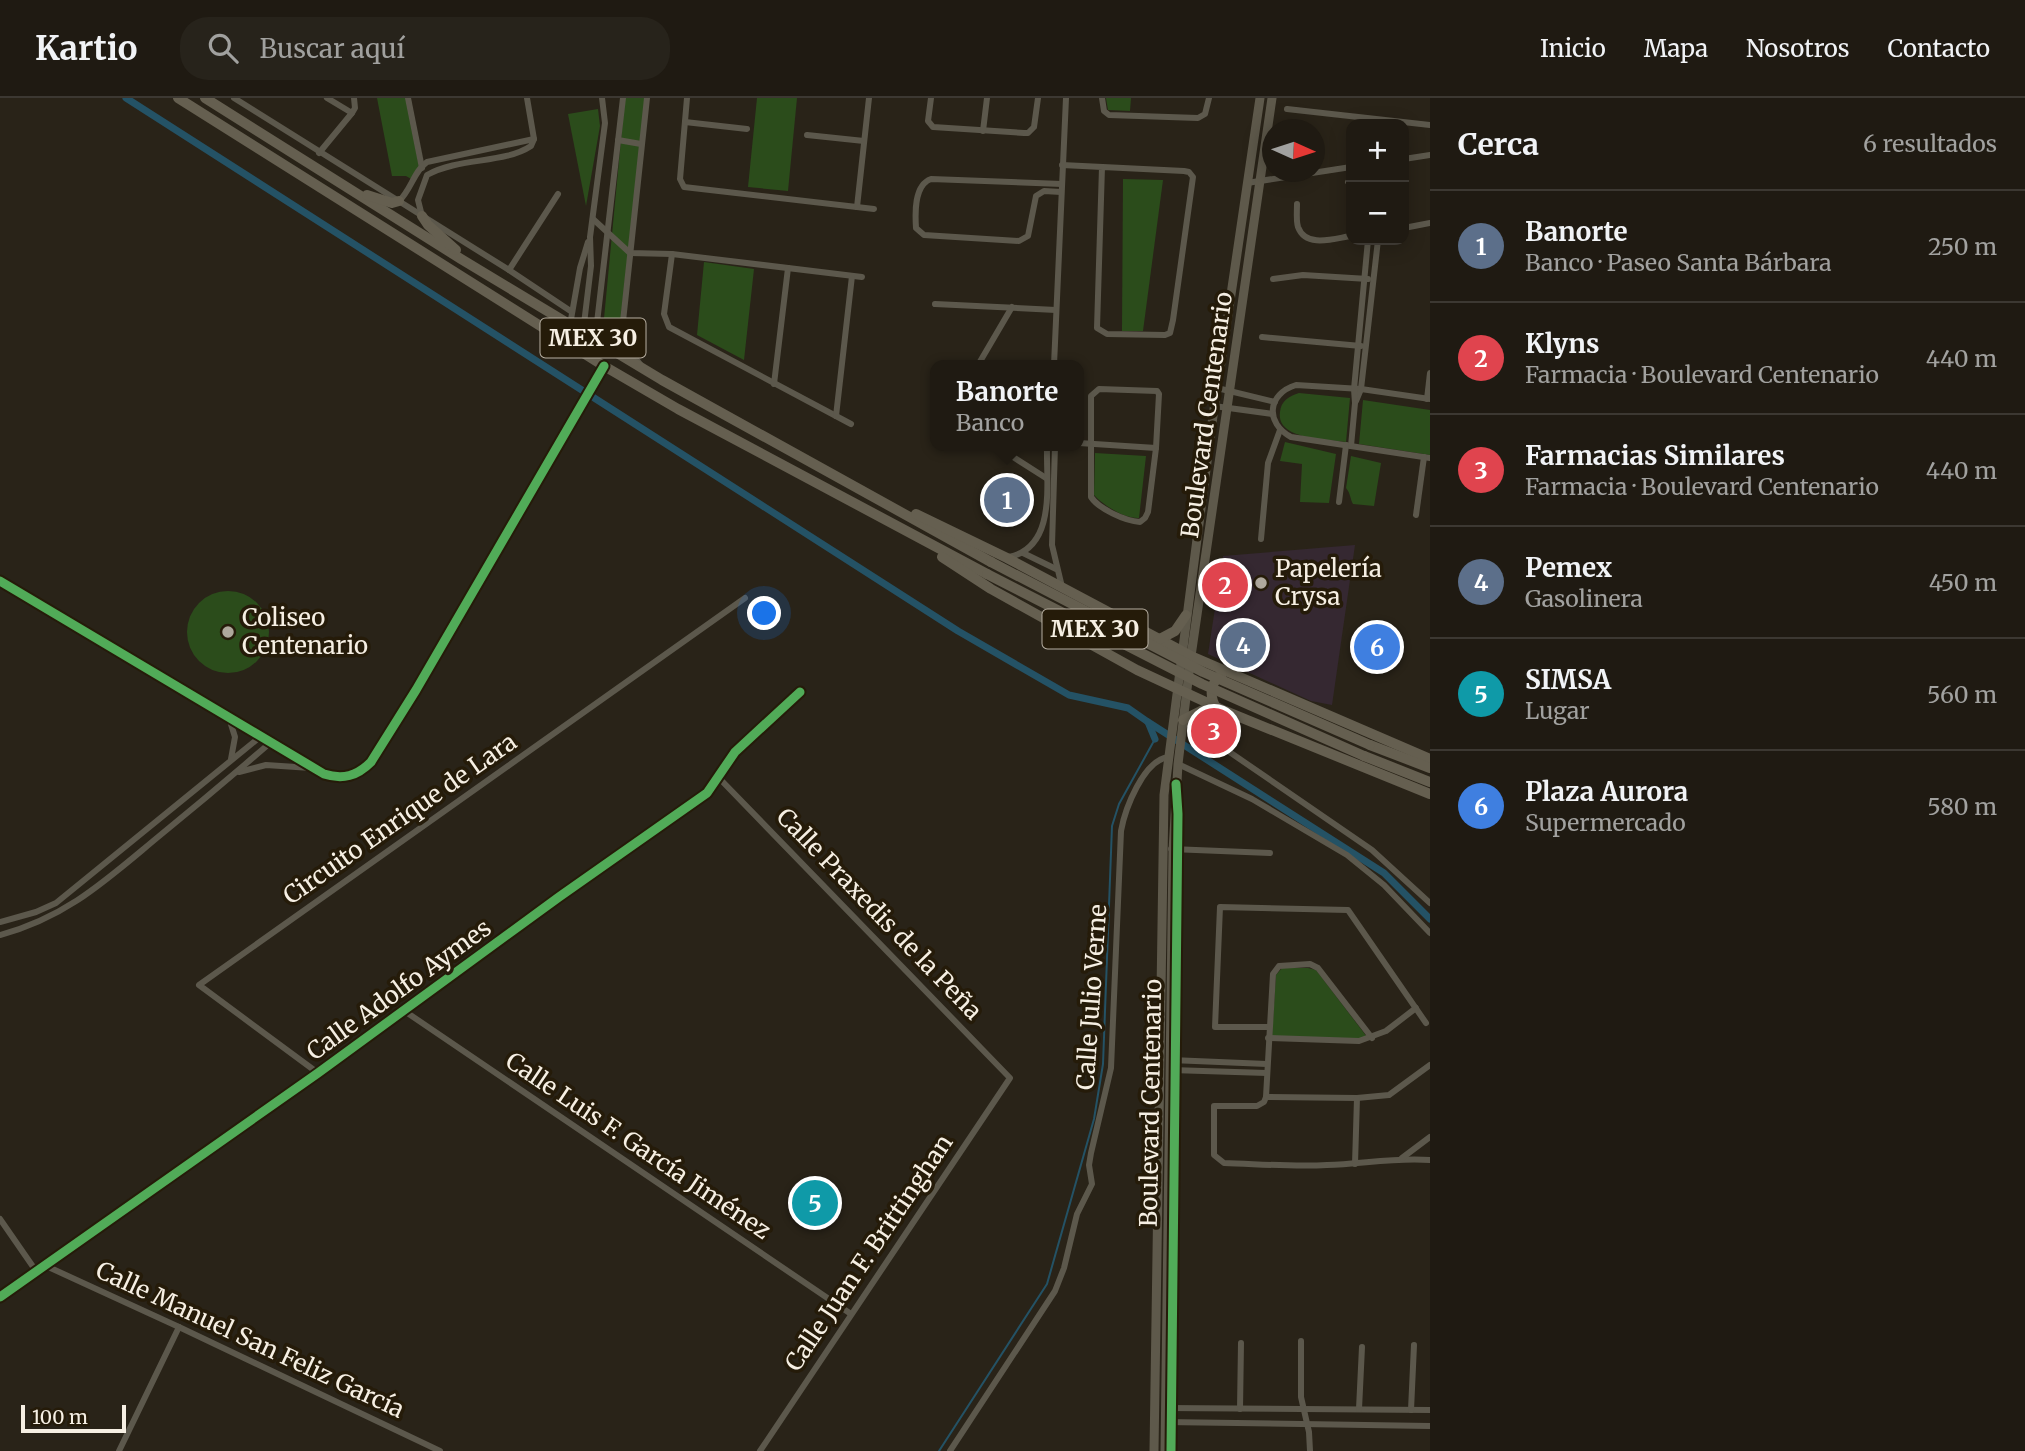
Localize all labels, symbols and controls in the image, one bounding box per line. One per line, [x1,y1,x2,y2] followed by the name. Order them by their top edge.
[180,17,670,80] search box
[35,28,138,69] text: Kartio
[204,29,242,67] icon: search
[260,32,405,65] text: Buscar aquí
[1540,33,1606,64] text: Inicio
[1644,33,1708,64] text: Mapa
[1746,33,1850,64] text: Nosotros
[1888,33,1990,64] text: Contacto
[1262,119,1325,182] north arrow
[1346,119,1409,245] map controls
[1346,119,1409,182] button: +
[1458,125,1539,163] text: Cerca
[1863,129,1997,158] text: 6 resultados
[1346,182,1409,245] button: −
[1525,215,1627,248] text: Banorte
[1476,232,1486,261] text: 1
[1928,232,1997,261] text: 250 m
[1525,248,1832,277] text: Banco · Paseo Santa Bárbara
[1174,290,1239,540] street label: Boulevard Centenario
[540,318,646,358] road number: MEX 30
[1525,327,1599,360] text: Klyns
[1474,344,1488,373] text: 2
[1926,344,1997,373] text: 440 m
[930,360,1084,451] popup
[1525,360,1879,389] text: Farmacia · Boulevard Centenario
[956,375,1058,408] text: Banorte
[956,408,1024,437] text: Banco
[1525,439,1785,472] text: Farmacias Similares
[1474,456,1488,485] text: 3
[1926,456,1997,485] text: 440 m
[1525,472,1879,501] text: Farmacia · Boulevard Centenario
[984,474,1030,526] pin: 1
[1525,551,1612,584] text: Pemex
[1275,553,1382,612] place label: Papelería Crysa
[1202,559,1248,611] pin: 2
[1474,568,1488,597] text: 4
[1929,568,1997,597] text: 450 m
[1253,575,1269,591] marker: Papelería Crysa
[1525,584,1643,613] text: Gasolinera
[747,596,781,630] your location
[242,602,368,661] place label: Coliseo Centenario
[1042,610,1148,649] road number: MEX 30
[1220,619,1266,671] pin: 4
[1354,621,1400,673] pin: 6
[220,624,236,640] marker: Coliseo Centenario
[1525,663,1611,696] text: SIMSA
[1474,680,1488,709] text: 5
[1927,680,1997,709] text: 560 m
[1525,696,1590,725] text: Lugar
[1191,705,1237,757] pin: 3
[277,726,523,911] street label: Circuito Enrique de Lara
[1525,775,1688,808] text: Plaza Aurora
[1474,792,1488,821] text: 6
[1927,792,1997,821] text: 580 m
[770,801,989,1026] street label: Calle Praxedis de la Peña
[1525,808,1686,837] text: Supermercado
[1070,903,1113,1091] street label: Calle Julio Verne
[300,912,497,1067] street label: Calle Adolfo Aymes
[1133,979,1168,1227] street label: Boulevard Centenario
[500,1045,777,1246] street label: Calle Luis F. García Jiménez
[778,1128,959,1377] street label: Calle Juan F. Brittinghan
[792,1177,838,1229] pin: 5
[91,1254,410,1425] street label: Calle Manuel San Feliz García
[21,1402,126,1434] scale bar
[32,1405,88,1429] text: 100 m

